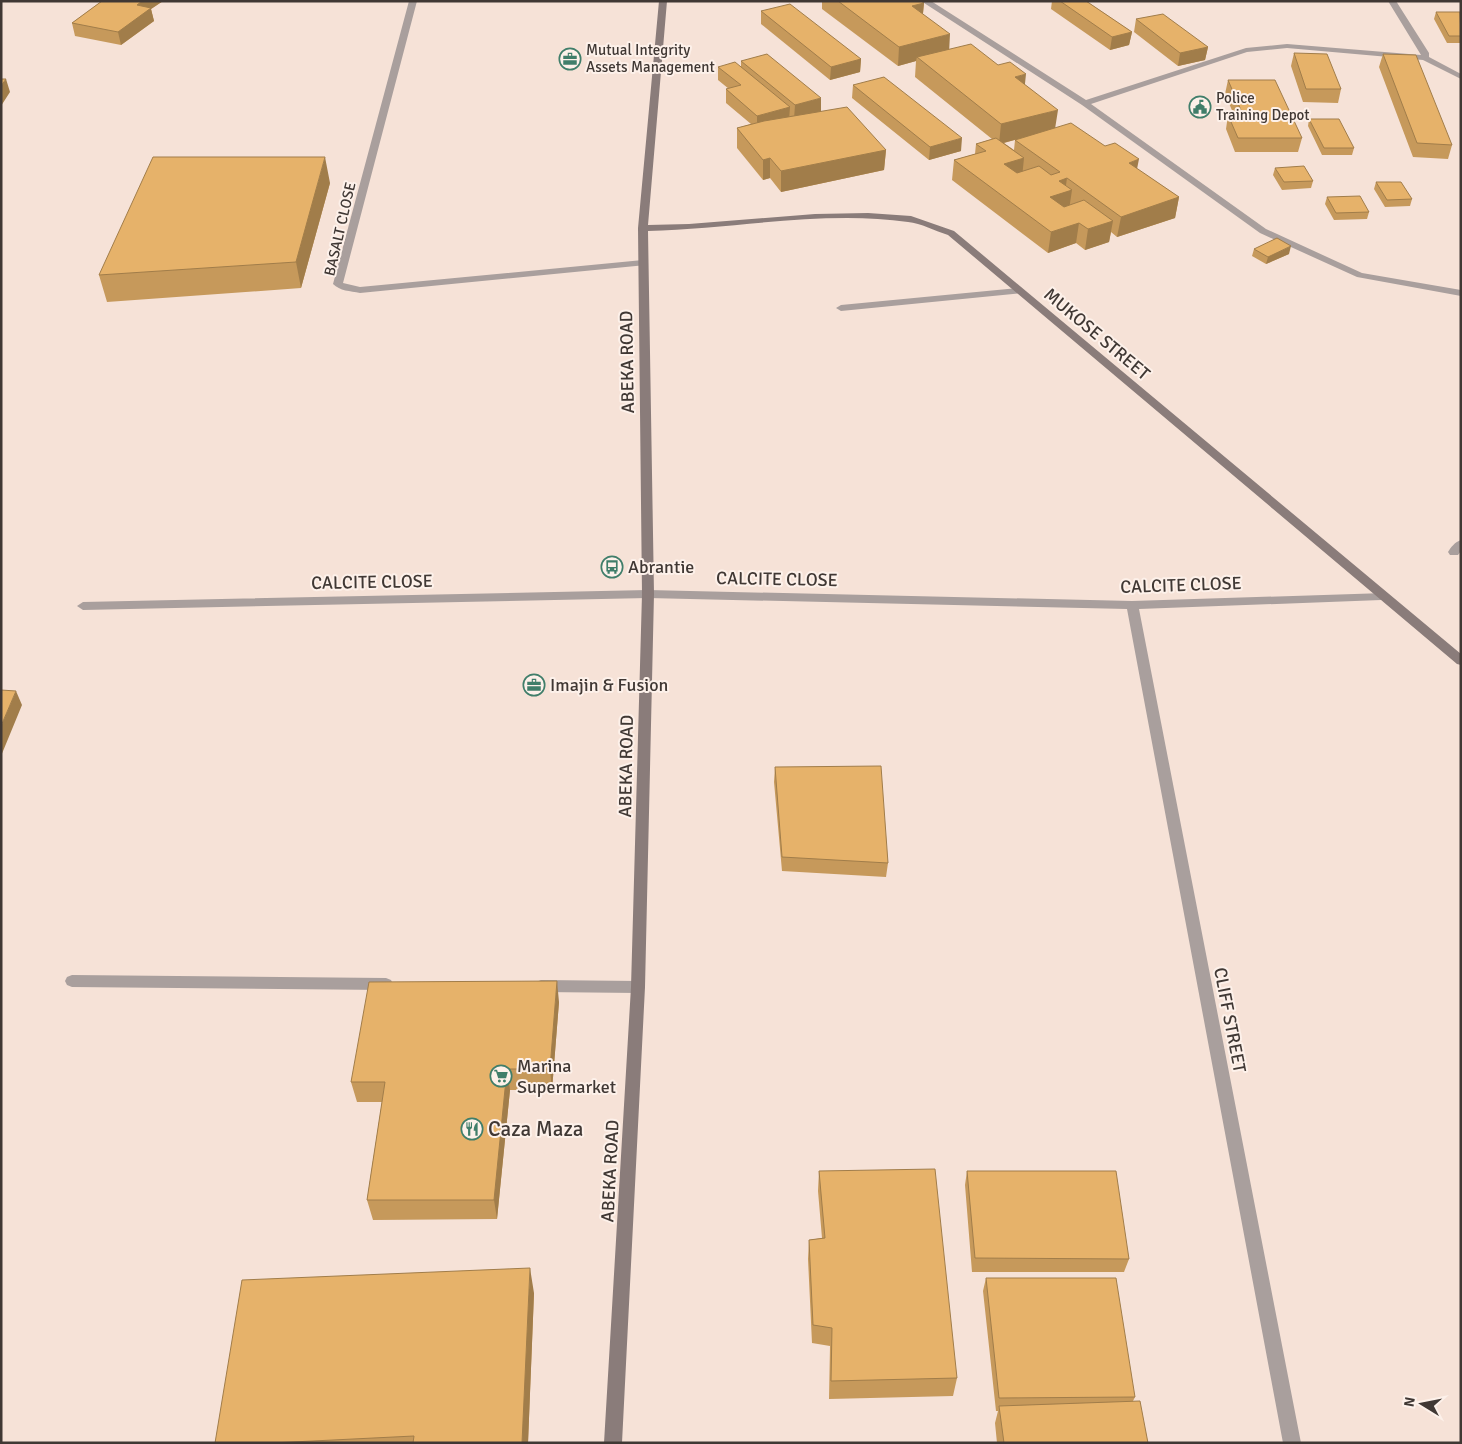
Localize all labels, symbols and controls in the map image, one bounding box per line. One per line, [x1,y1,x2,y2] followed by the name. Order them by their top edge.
[586,41,715,76] place label: Mutual Integrity Assets Management
[558,47,582,71] office icon: Mutual Integrity Assets Management
[1216,89,1310,124] place label: Police Training Depot
[1188,95,1212,119] public building icon: Police Training Depot
[320,180,360,278] street label: BASALT CLOSE
[1040,283,1155,385] street label: MUKOSE STREET
[615,311,639,413] street label: ABEKA ROAD
[600,555,624,579] bus stop icon: Abrantie
[628,556,694,578] place label: Abrantie
[716,567,838,591] street label: CALCITE CLOSE
[311,570,433,594] street label: CALCITE CLOSE
[1120,572,1242,598] street label: CALCITE CLOSE
[522,673,546,697] office icon: Imajin & Fusion
[550,674,668,696] place label: Imajin & Fusion
[614,715,638,817] street label: ABEKA ROAD
[1209,966,1251,1075] street label: CLIFF STREET
[517,1055,616,1098] place label: Marina Supermarket
[489,1064,513,1088] supermarket icon: Marina Supermarket
[488,1116,583,1142] place label: Caza Maza
[460,1117,484,1141] restaurant icon: Caza Maza
[596,1119,624,1223] street label: ABEKA ROAD
[1397,1379,1447,1429] north arrow
[1400,1396,1419,1408] text: N

